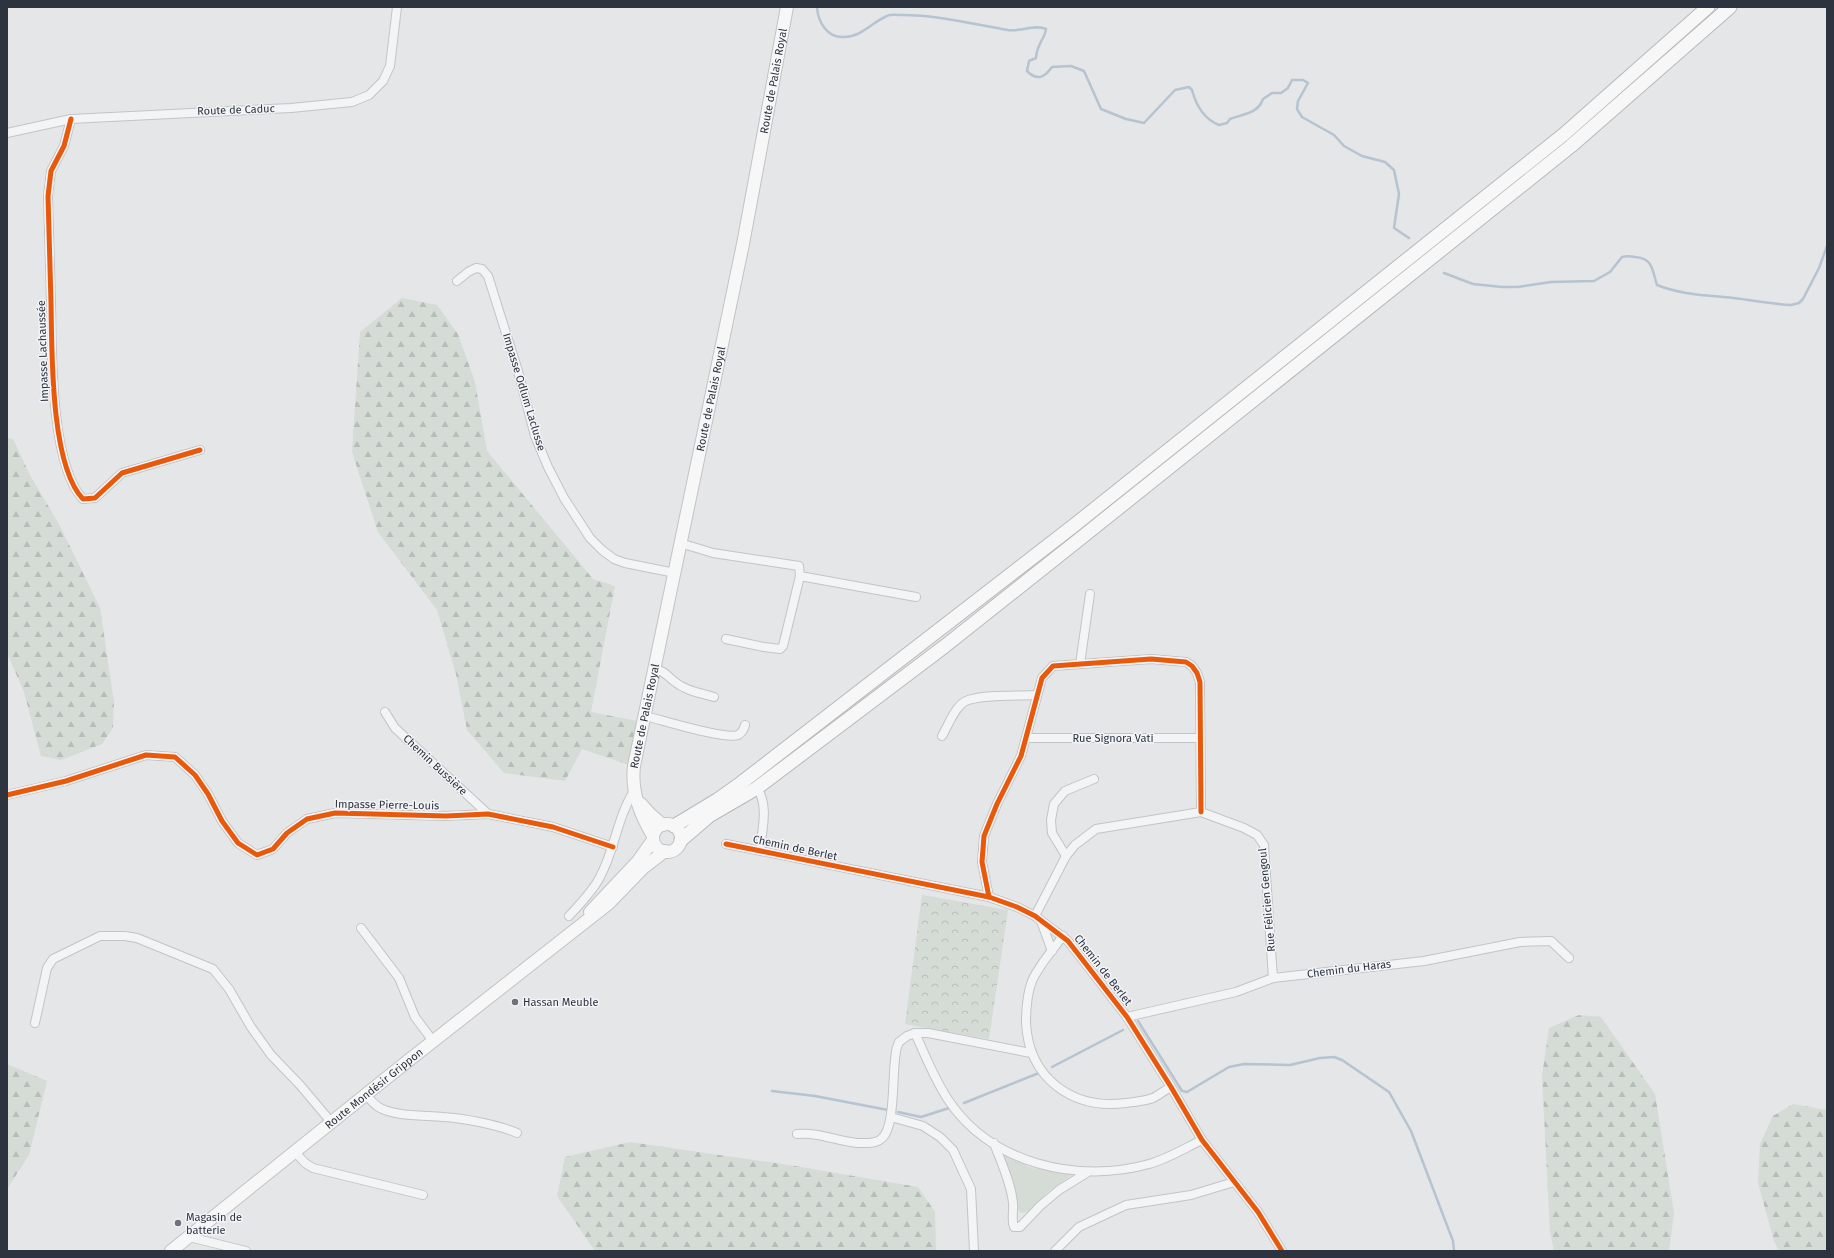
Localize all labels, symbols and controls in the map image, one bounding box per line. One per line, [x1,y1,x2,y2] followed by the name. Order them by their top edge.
[757,27,789,135] street label: Route de Palais Royal
[197,102,275,118] street label: Route de Caduc
[35,300,51,402] street label: Impasse Lachaussée
[500,331,548,453] street label: Impasse Odlum Laclusse
[693,345,728,452] street label: Route de Palais Royal
[627,662,662,770] street label: Route de Palais Royal
[400,732,470,798] street label: Chemin Bussière
[1072,732,1154,745] street label: Rue Signora Vati
[335,798,439,812] street label: Impasse Pierre-Louis
[752,833,838,863] street label: Chemin de Berlet
[1256,848,1278,952] street label: Rue Félicien Gengoul
[1071,932,1135,1008] street label: Chemin de Berlet
[1306,957,1392,981] street label: Chemin du Haras
[523,996,598,1009] place label: Hassan Meuble
[510,997,520,1007] marker: Hassan Meuble
[322,1045,425,1131] street label: Route Mondésir Grippon
[186,1211,242,1237] place label: Magasin de batterie
[173,1218,183,1228] marker: Magasin de batterie

